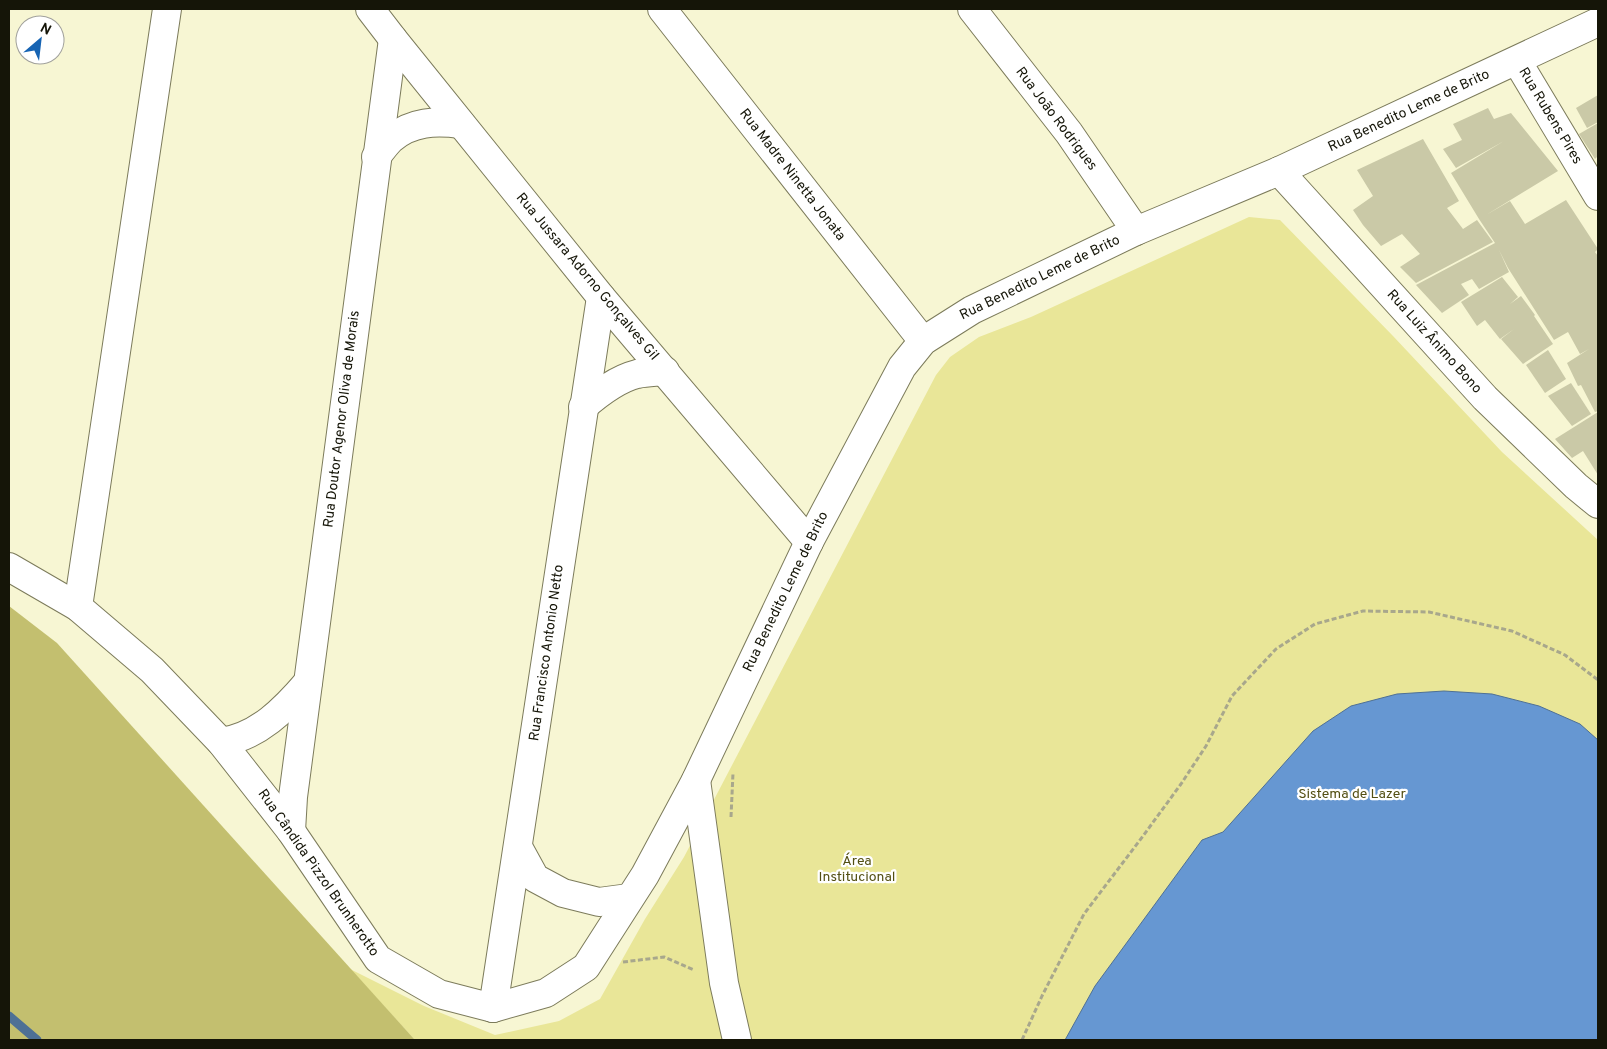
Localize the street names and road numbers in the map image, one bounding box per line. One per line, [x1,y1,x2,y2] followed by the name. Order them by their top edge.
[1012,64,1100,174] street label: Rua João Rodrigues
[1514,65,1586,167] street label: Rua Rubens Pires
[1325,66,1493,156] street label: Rua Benedito Leme de Brito
[735,106,849,244] street label: Rua Madre Ninetta Jonata
[512,190,662,364] street label: Rua Jussara Adorno Gonçalves Gil
[957,232,1123,324] street label: Rua Benedito Leme de Brito
[1383,286,1486,398] street label: Rua Luiz Ânimo Bono
[320,309,364,529] street label: Rua Doutor Agenor Oliva de Morais
[740,509,832,675] street label: Rua Benedito Leme de Brito
[526,564,568,742] street label: Rua Francisco Antonio Netto
[254,786,383,960] street label: Rua Cândida Pizzol Brunherotto

